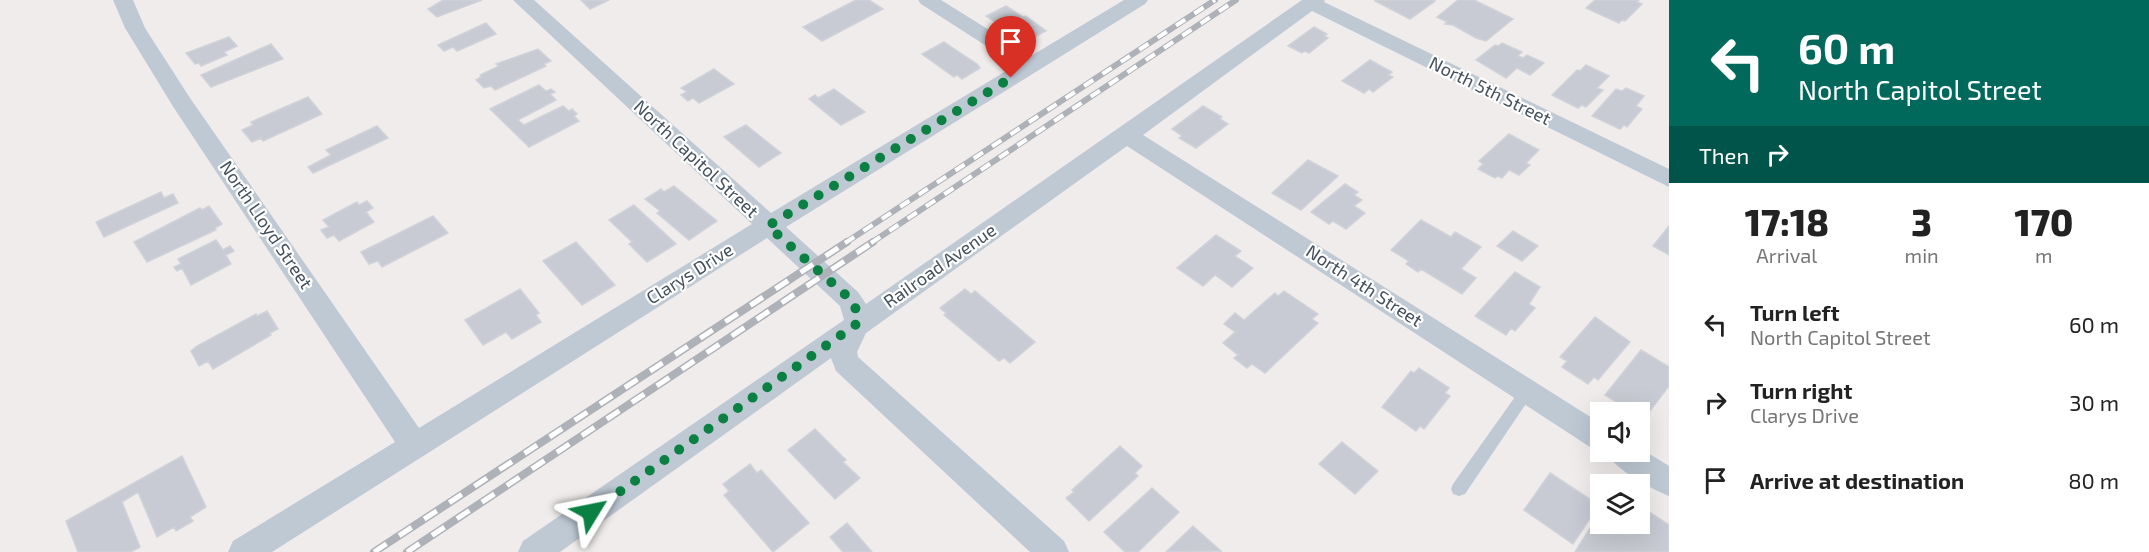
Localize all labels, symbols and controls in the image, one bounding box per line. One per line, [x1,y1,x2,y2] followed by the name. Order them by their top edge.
[985,16,1036,78] pin
[1798,22,1895,72] text: 60 m
[1699,24,1777,102] icon: left
[994,25,1027,58] icon: arrive
[1426,51,1555,129] street label: North 5th Street
[1798,73,2042,105] text: North Capitol Street
[630,95,764,222] street label: North Capitol Street
[1761,138,1794,171] icon: right
[1699,142,1749,168] text: Then
[216,156,318,293] street label: North Lloyd Street
[1745,200,1829,243] text: 17:18
[1911,200,1932,243] text: 3
[2014,200,2073,243] text: 170
[879,218,1000,312] street label: Railroad Avenue
[642,238,737,308] street label: Clarys Drive
[1302,239,1427,331] street label: North 4th Street
[1756,243,1817,267] text: Arrival
[1905,243,1939,267] text: min
[2035,243,2053,267] text: m
[1750,299,1839,325] text: Turn left
[1699,308,1732,341] icon: left
[2069,311,2119,337] text: 60 m
[1750,325,1931,349] text: North Capitol Street
[1750,377,1852,403] text: Turn right
[1699,386,1732,419] icon: right
[2069,389,2119,415] text: 30 m
[1590,402,1650,534] map controls
[1590,402,1650,462] button: sound
[1750,403,1859,427] text: Clarys Drive
[1699,464,1732,497] icon: arrive
[1750,467,1964,493] text: Arrive at destination
[2068,467,2119,493] text: 80 m
[1590,474,1650,534] button: layers
[559,480,623,544] position arrow

